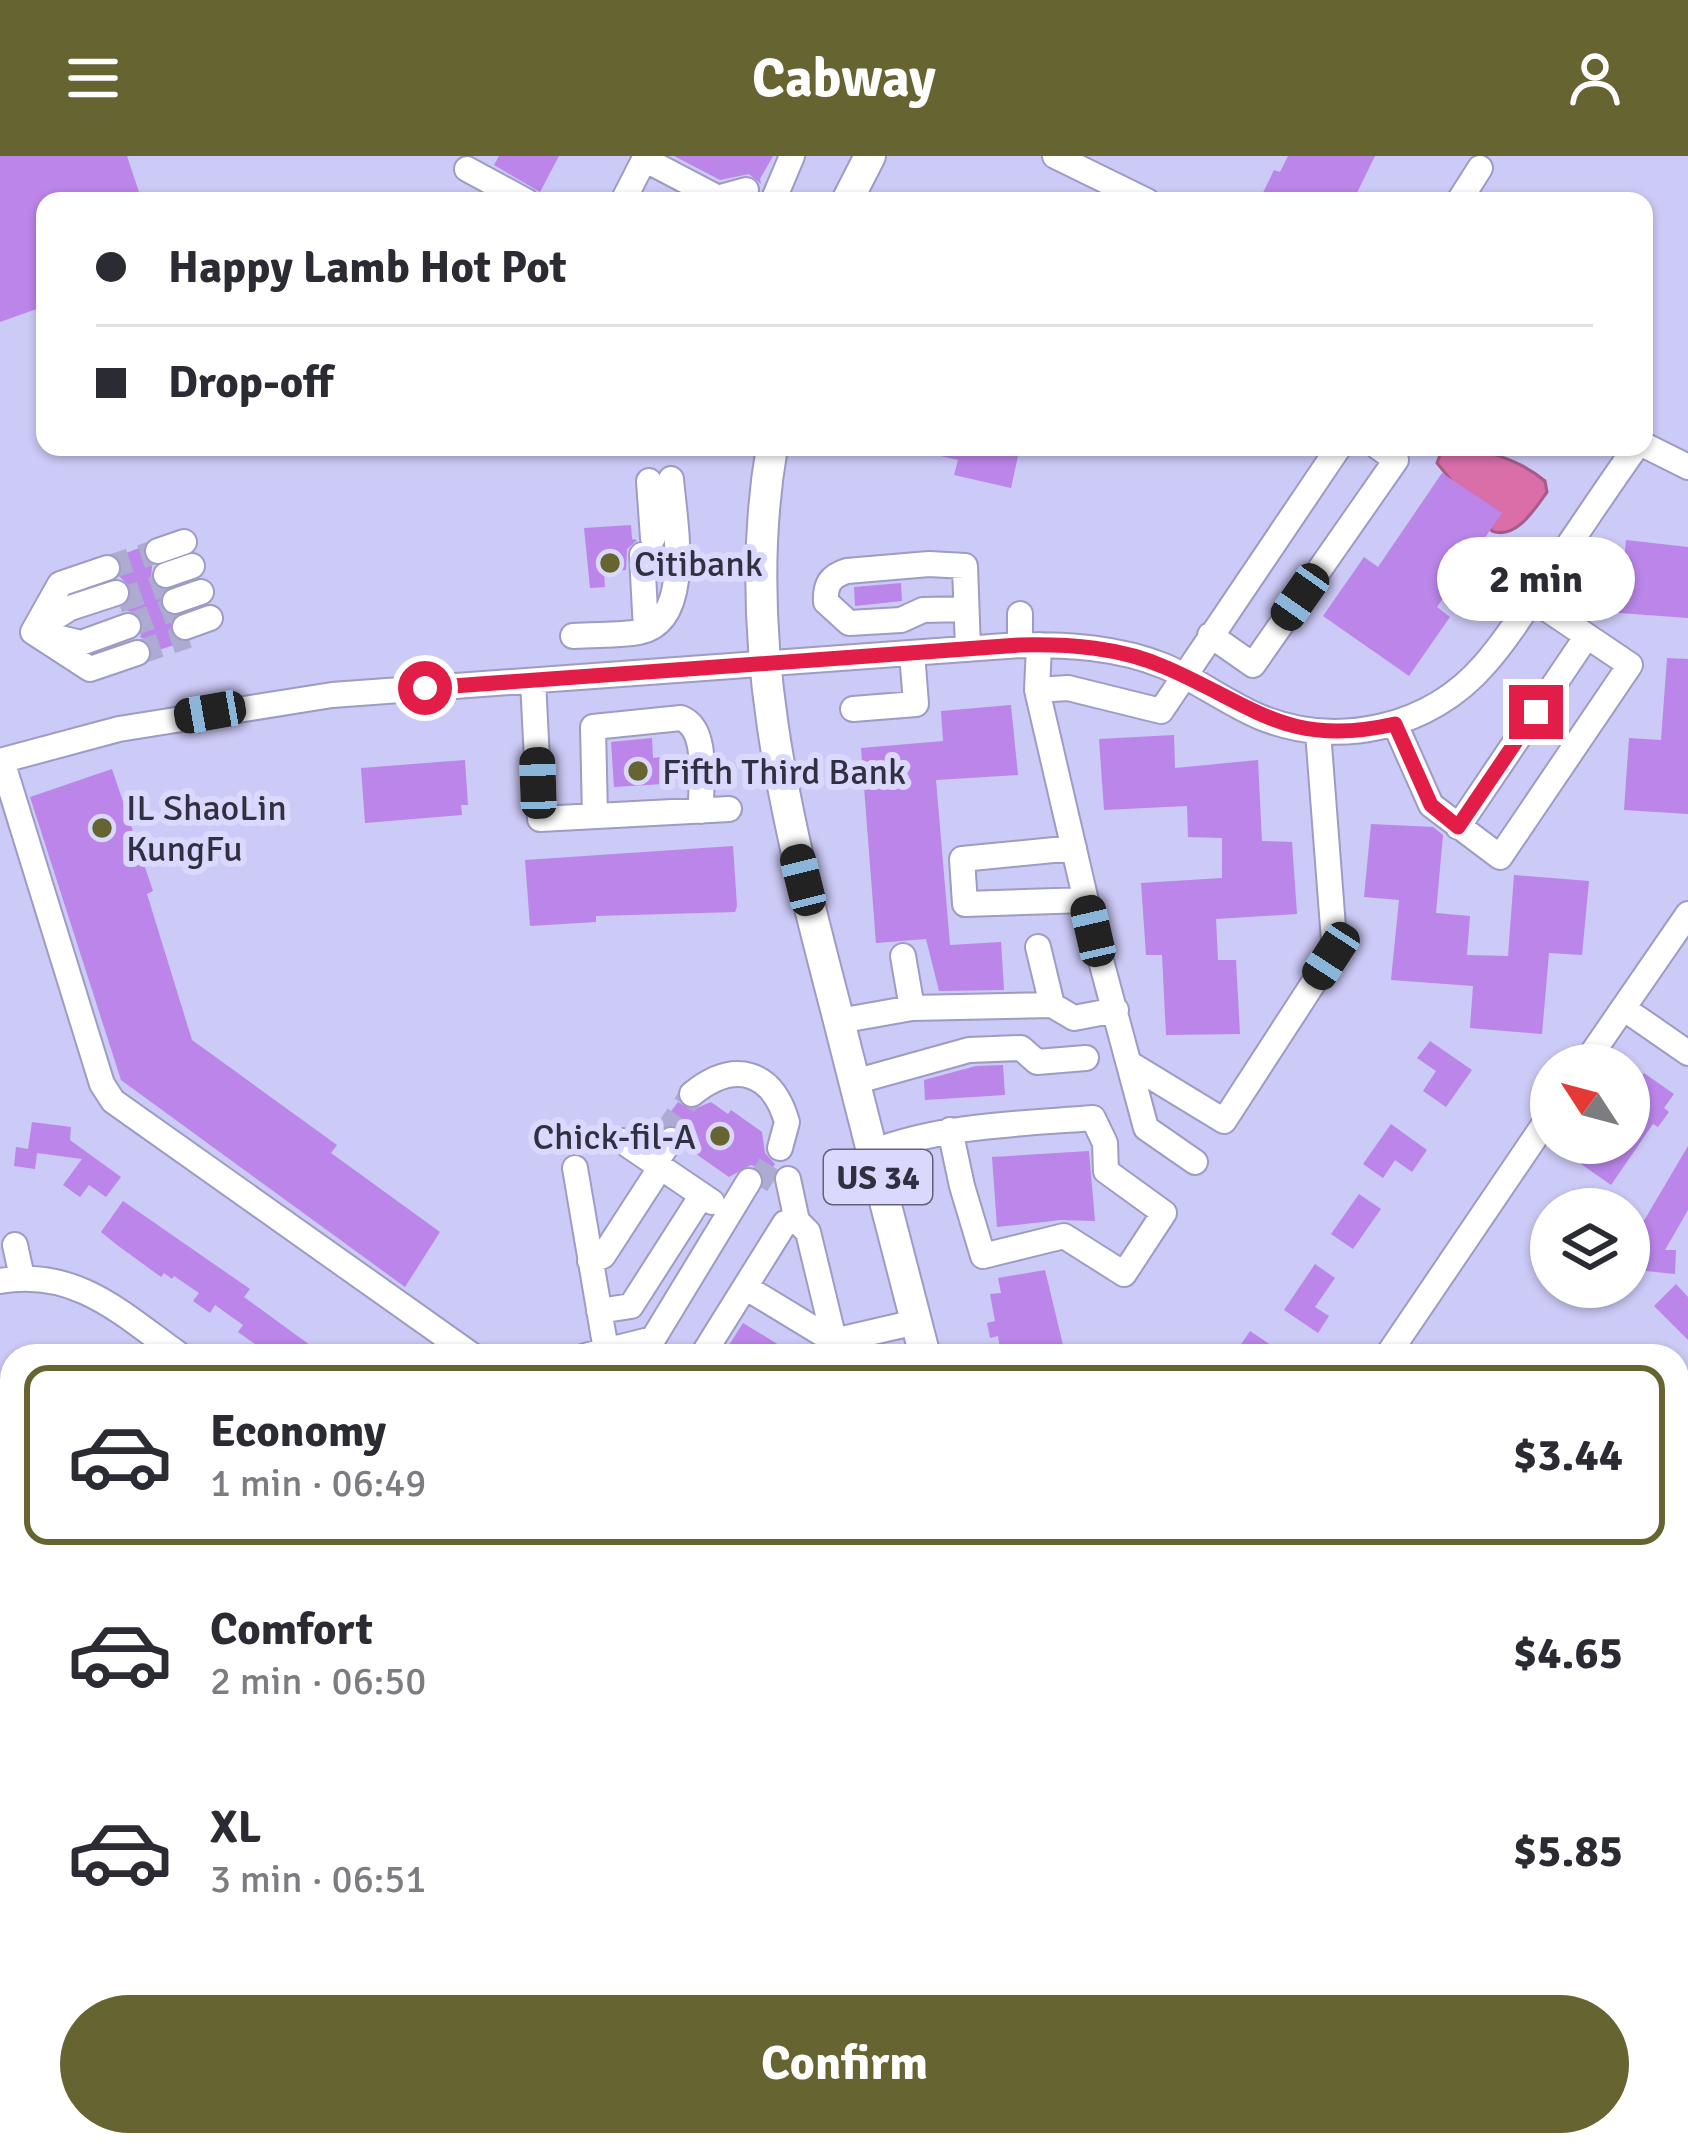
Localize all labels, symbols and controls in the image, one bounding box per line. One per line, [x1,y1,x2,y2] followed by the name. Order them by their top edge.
[60,45,126,111] icon: menu
[752,45,936,112] text: Cabway
[1562,45,1628,111] icon: person
[168,240,567,295] text: Happy Lamb Hot Pot
[168,355,333,410] text: Drop-off
[1437,538,1635,622] callout: 2 min
[634,542,763,587] place label: Citibank
[597,550,623,576] marker: Citibank
[1489,555,1583,603] text: 2 min
[1265,557,1335,637] car
[398,661,452,715] route start
[1509,685,1563,739] route end
[171,688,249,736] car
[519,746,557,820] car
[662,750,906,795] place label: Fifth Third Bank
[625,758,651,784] marker: Fifth Third Bank
[126,786,287,872] place label: IL ShaoLin KungFu
[89,815,115,841] marker: IL ShaoLin KungFu
[777,841,829,919] car
[1067,892,1119,970] car
[1296,916,1366,996] car
[1530,1044,1650,1164] north arrow
[1530,1044,1650,1308] map controls
[532,1115,696,1160] place label: Chick-fil-A
[707,1123,733,1149] marker: Chick-fil-A
[824,1150,932,1204] road number: US 34
[1530,1188,1650,1308] button: layers
[66,1401,174,1509] icon: car
[210,1404,386,1459] text: Economy
[1513,1428,1623,1483] text: $3.44
[210,1459,426,1507] text: 1 min · 06:49
[66,1599,174,1707] icon: car
[210,1602,373,1657] text: Comfort
[1513,1626,1623,1681] text: $4.65
[210,1657,426,1705] text: 2 min · 06:50
[66,1797,174,1905] icon: car
[210,1800,261,1855] text: XL
[1513,1824,1623,1879] text: $5.85
[210,1855,426,1903] text: 3 min · 06:51
[60,1995,1629,2133] button: Confirm

